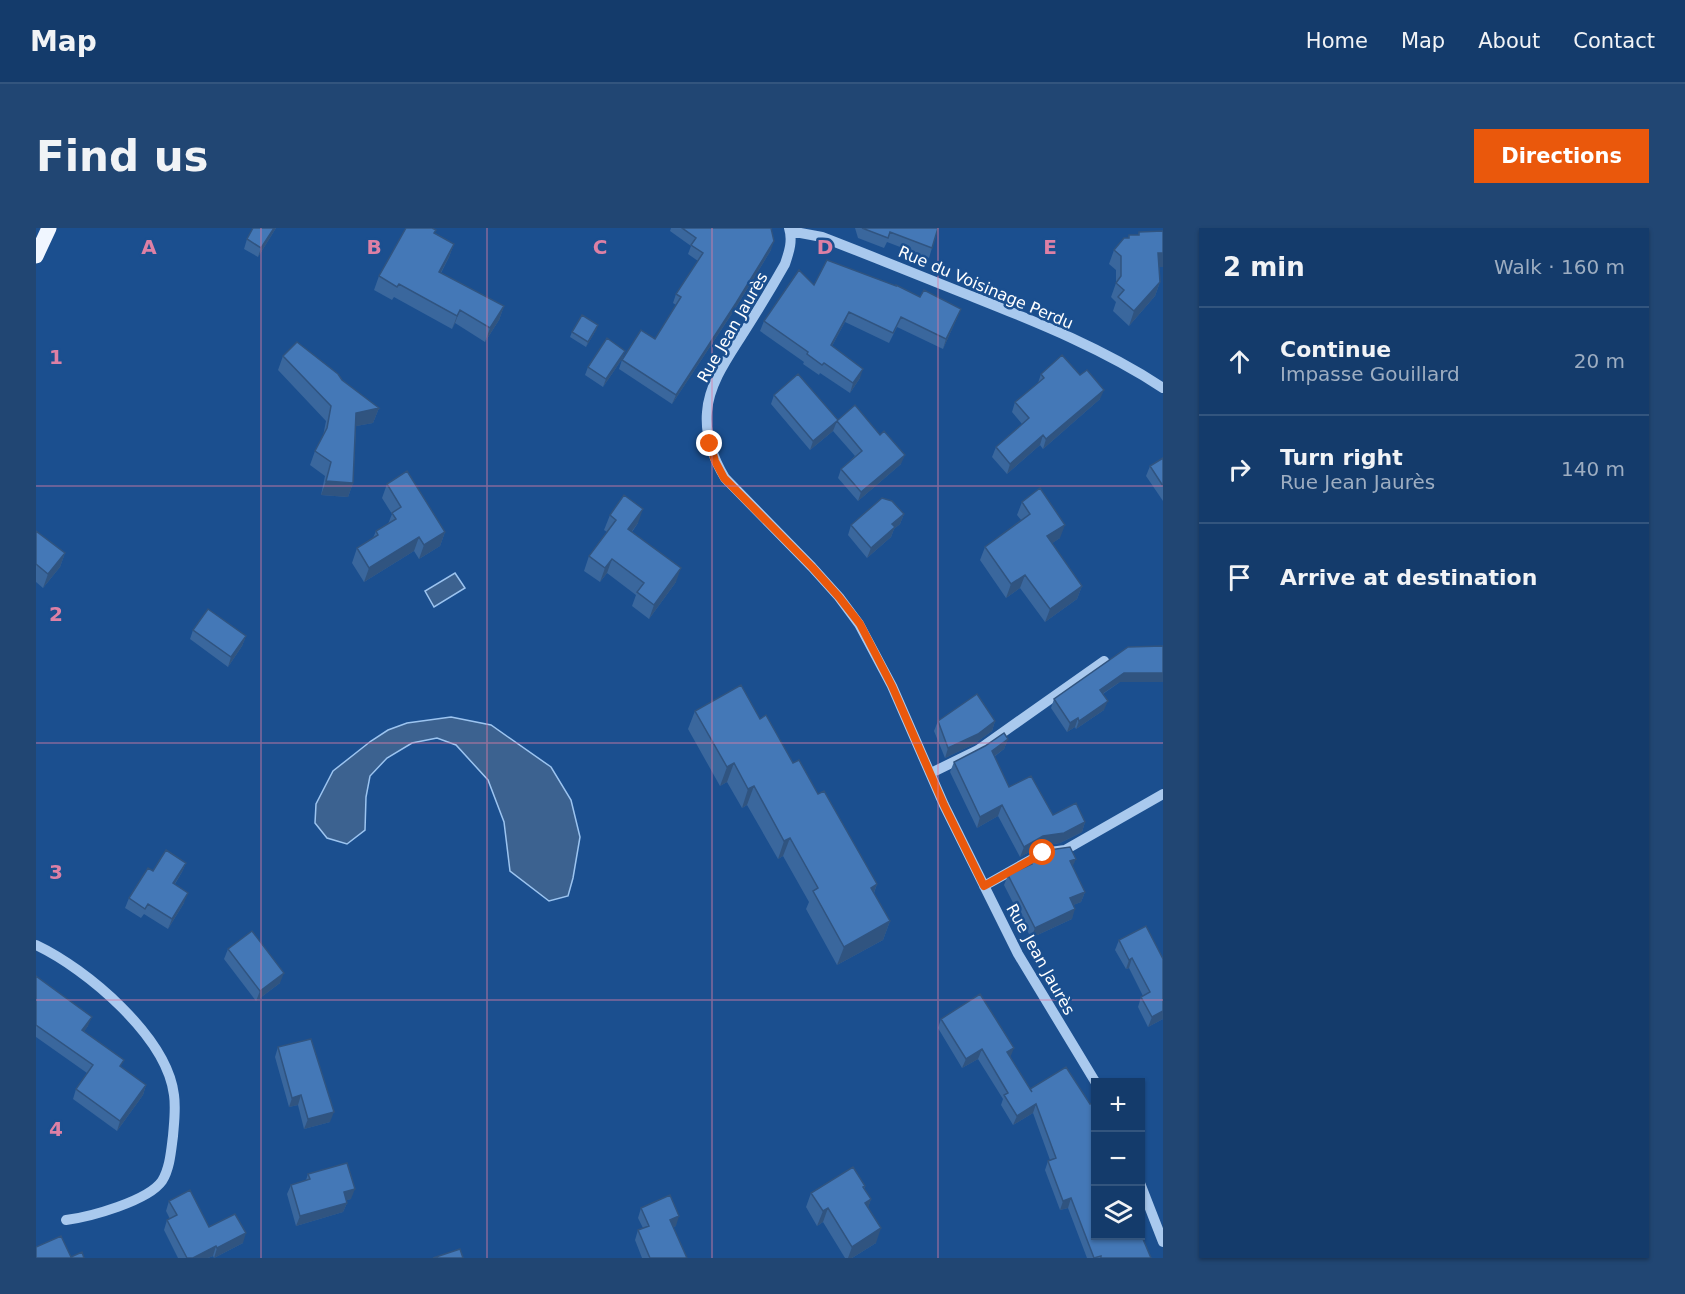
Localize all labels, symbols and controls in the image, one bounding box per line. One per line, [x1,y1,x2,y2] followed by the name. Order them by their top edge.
[30,25,97,58] text: Map
[1306,29,1368,53] text: Home
[1401,29,1445,53] text: Map
[1478,29,1540,53] text: About
[1573,29,1655,53] text: Contact
[1474,129,1649,183] button: Directions
[36,132,209,181] text: Find us
[141,235,157,259] text: A
[366,235,382,259] text: B
[593,235,607,259] text: C
[817,235,833,259] text: D
[1043,235,1057,259] text: E
[896,242,1076,333] street label: Rue du Voisinage Perdu
[1223,252,1305,282] text: 2 min
[1494,255,1625,279] text: Walk · 160 m
[693,269,772,386] street label: Rue Jean Jaurès
[1280,337,1391,362] text: Continue
[49,345,63,369] text: 1
[1223,345,1256,378] icon: ahead
[1574,349,1625,373] text: 20 m
[1280,362,1460,386] text: Impasse Gouillard
[696,430,722,456] route end
[1280,445,1403,470] text: Turn right
[1223,453,1256,486] icon: right
[1561,457,1625,481] text: 140 m
[1280,470,1435,494] text: Rue Jean Jaurès
[1223,561,1256,594] icon: arrive
[1280,565,1537,590] text: Arrive at destination
[49,602,63,626] text: 2
[1029,839,1055,865] route start
[49,860,63,884] text: 3
[1002,900,1079,1018] street label: Rue Jean Jaurès
[1091,1078,1145,1240] map controls
[1091,1078,1145,1132] button: +
[49,1117,63,1141] text: 4
[1091,1132,1145,1186] button: −
[1091,1186,1145,1240] button: layers

